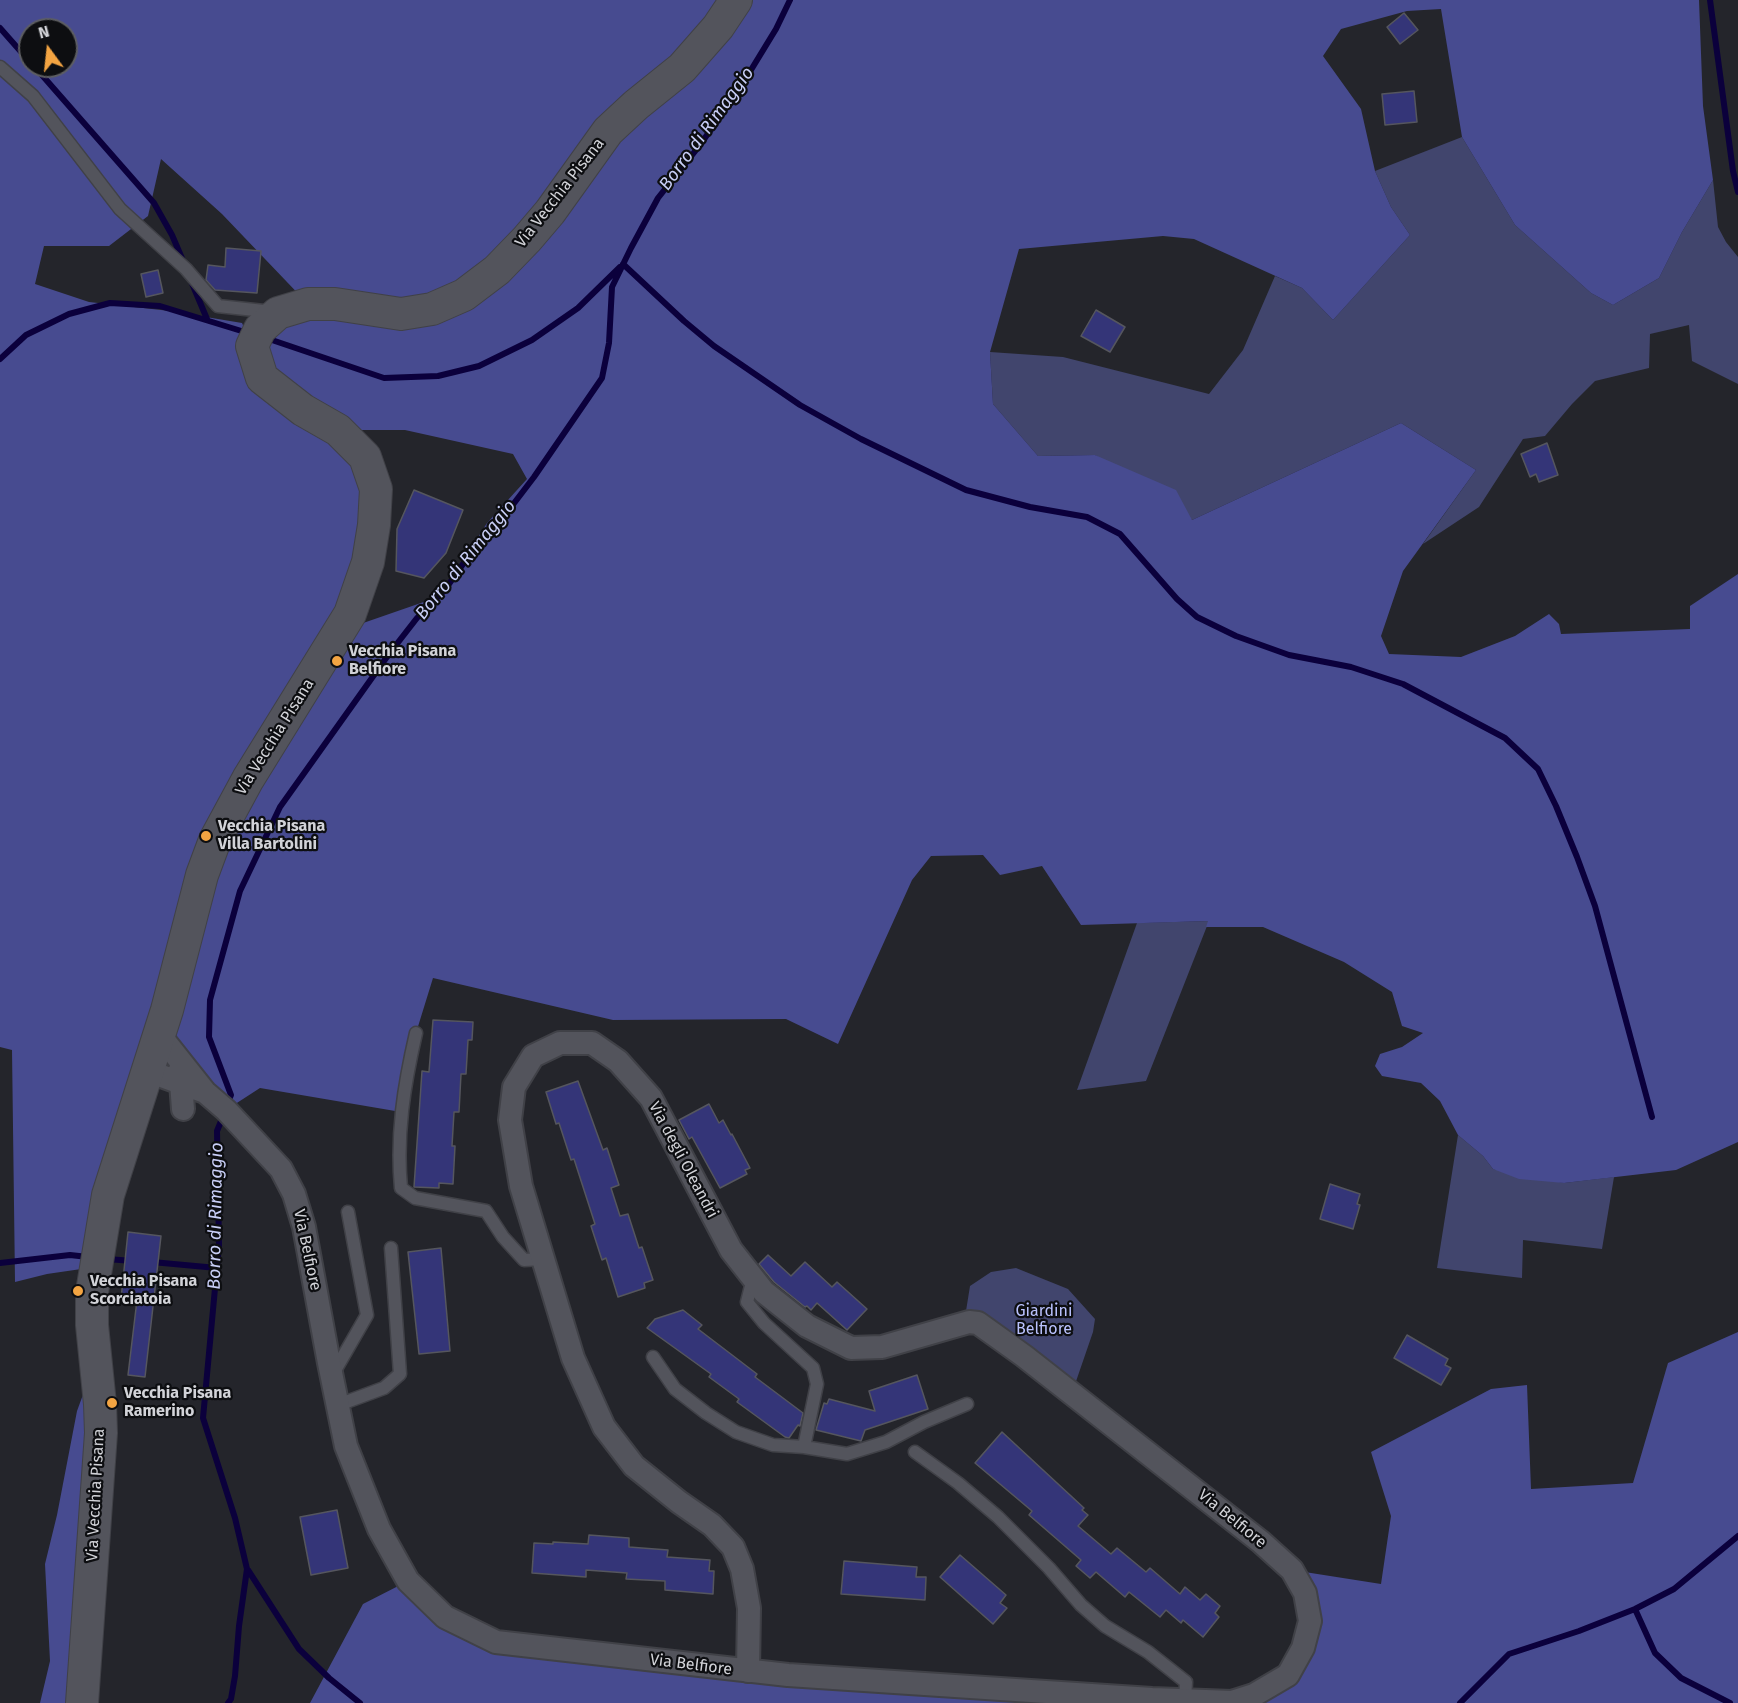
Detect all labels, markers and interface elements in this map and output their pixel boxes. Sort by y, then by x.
north arrow [18,18,78,78]
text: N [36,22,51,43]
water label: Borro di Rimaggio [655,63,759,195]
street label: Via Vecchia Pisana [511,135,609,251]
water label: Borro di Rimaggio [411,496,521,624]
place label: Vecchia Pisana Belfiore [349,642,456,680]
marker: Vecchia Pisana Belfiore [330,654,344,668]
street label: Via Vecchia Pisana [232,675,318,799]
place label: Vecchia Pisana Villa Bartolini [218,817,325,855]
marker: Vecchia Pisana Villa Bartolini [199,829,213,843]
street label: Via degli Oleandri [644,1099,722,1221]
water label: Borro di Rimaggio [204,1142,228,1290]
street label: Via Belfiore [289,1208,325,1292]
place label: Vecchia Pisana Scorciatoia [90,1272,197,1310]
marker: Vecchia Pisana Scorciatoia [71,1284,85,1298]
park label: Giardini Belfiore [1016,1302,1072,1340]
place label: Vecchia Pisana Ramerino [124,1384,231,1422]
marker: Vecchia Pisana Ramerino [105,1396,119,1410]
street label: Via Vecchia Pisana [83,1428,109,1562]
street label: Via Belfiore [1194,1486,1270,1552]
street label: Via Belfiore [649,1650,733,1680]

